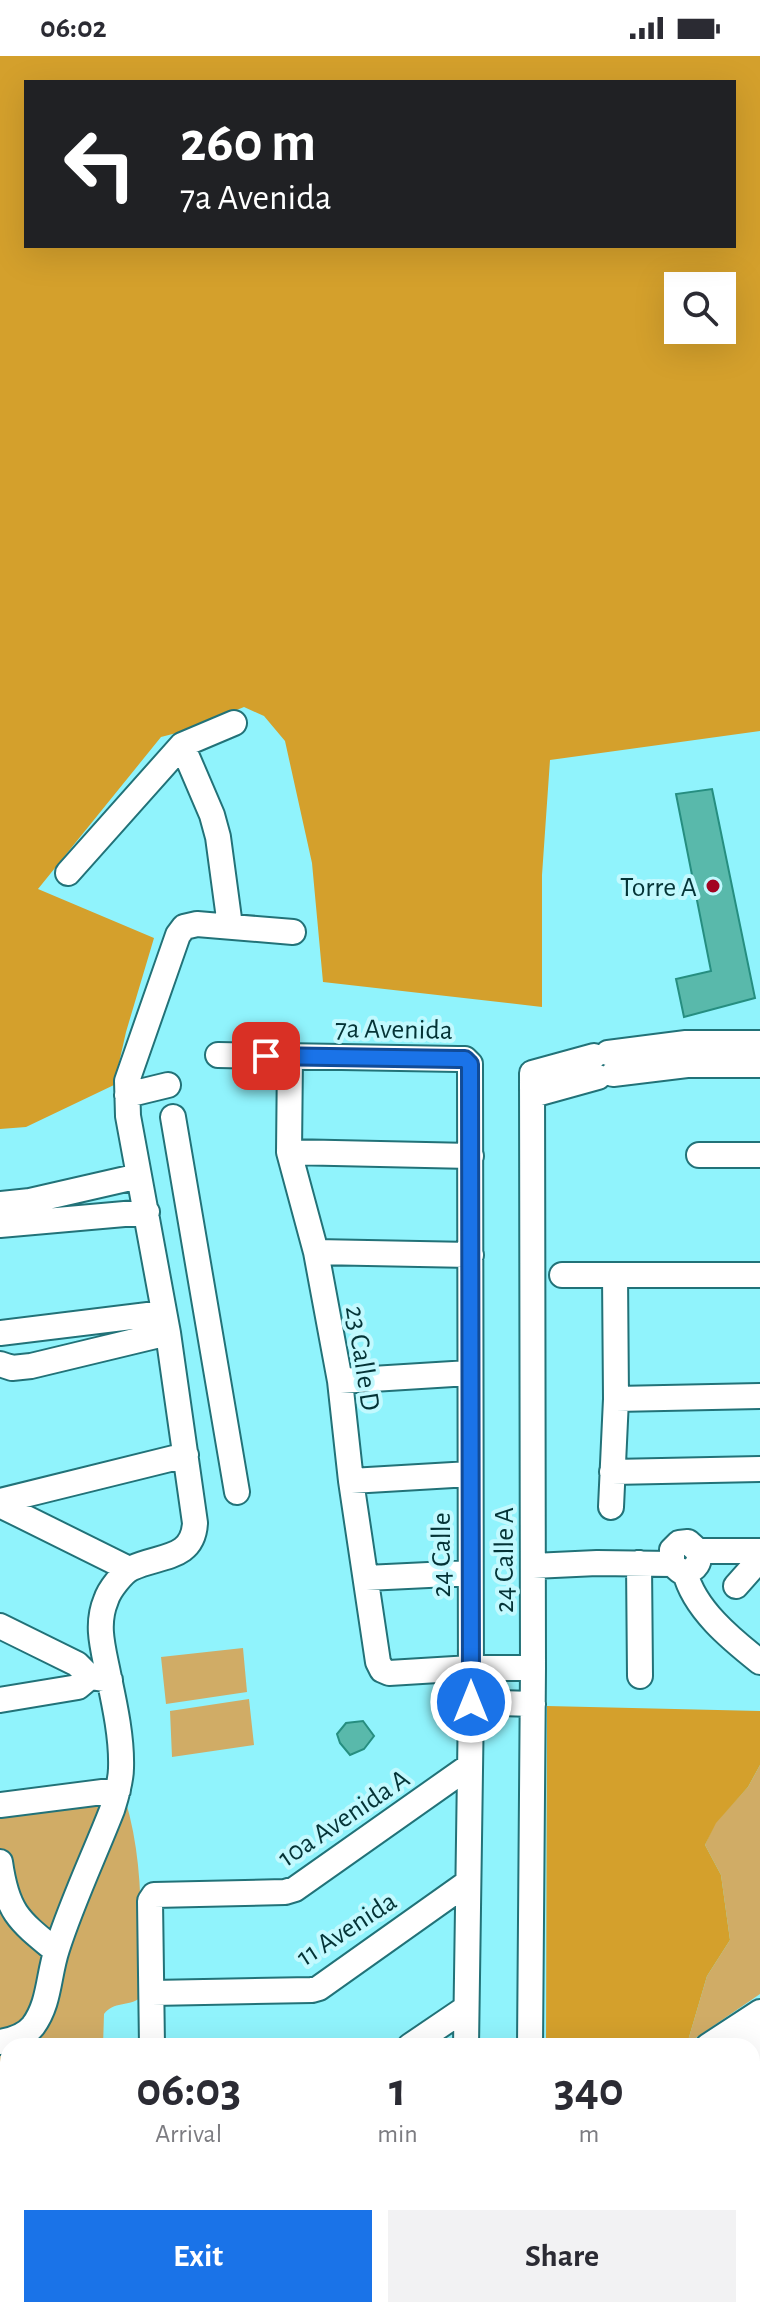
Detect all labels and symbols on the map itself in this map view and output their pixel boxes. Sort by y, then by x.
place label: Torre A [620,874,697,902]
marker: Torre A [704,877,722,895]
street label: 7a Avenida [335,1015,453,1045]
pin [232,1022,300,1090]
street label: 23 Calle D [340,1304,384,1413]
street label: 24 Calle A [491,1507,519,1613]
street label: 24 Calle [428,1512,456,1598]
position arrow [429,1660,513,1744]
street label: 10a Avenida A [274,1765,415,1873]
street label: 11 Avenida [292,1887,402,1972]

